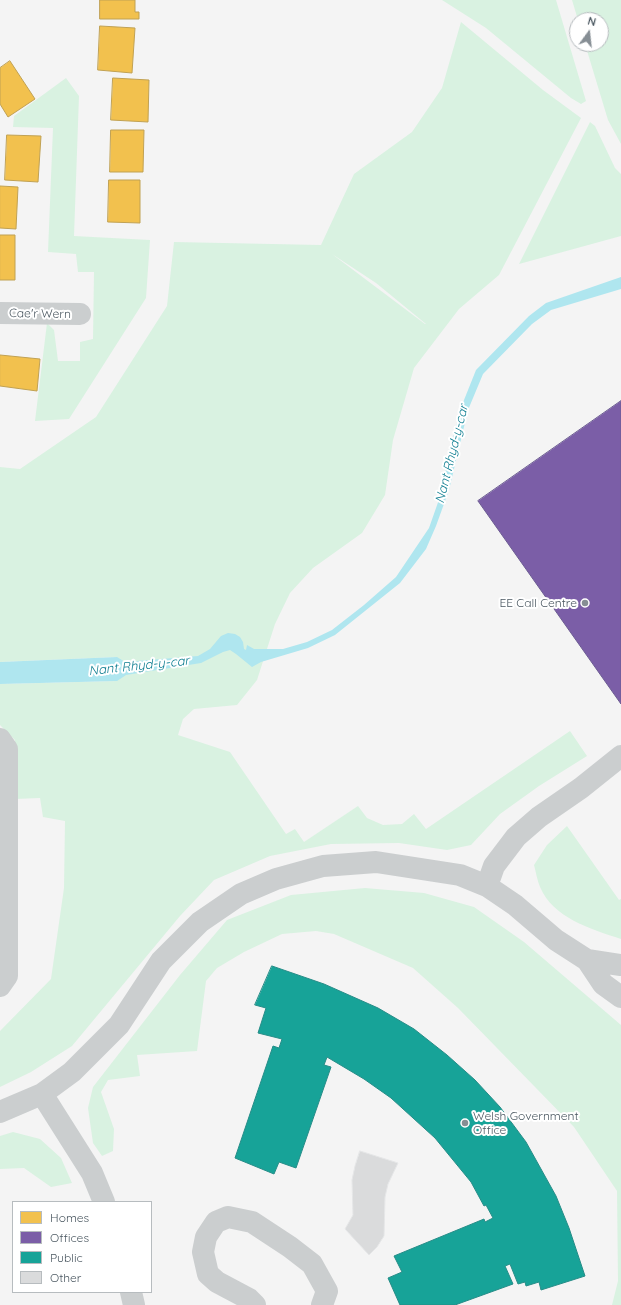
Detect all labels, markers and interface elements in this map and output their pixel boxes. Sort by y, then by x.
north arrow [569,12,609,52]
text: N [586,14,598,29]
street label: Cae'r Wern [9,306,71,322]
water label: Nant Rhyd-y-car [432,403,472,505]
place label: EE Call Centre [499,596,577,610]
marker: EE Call Centre [580,598,590,608]
water label: Nant Rhyd-y-car [88,653,190,679]
place label: Welsh Government Office [473,1109,579,1137]
marker: Welsh Government Office [460,1118,470,1128]
legend [12,1201,152,1293]
text: Homes [50,1210,89,1225]
text: Offices [50,1230,89,1245]
text: Public [50,1250,83,1265]
text: Other [50,1270,81,1285]

